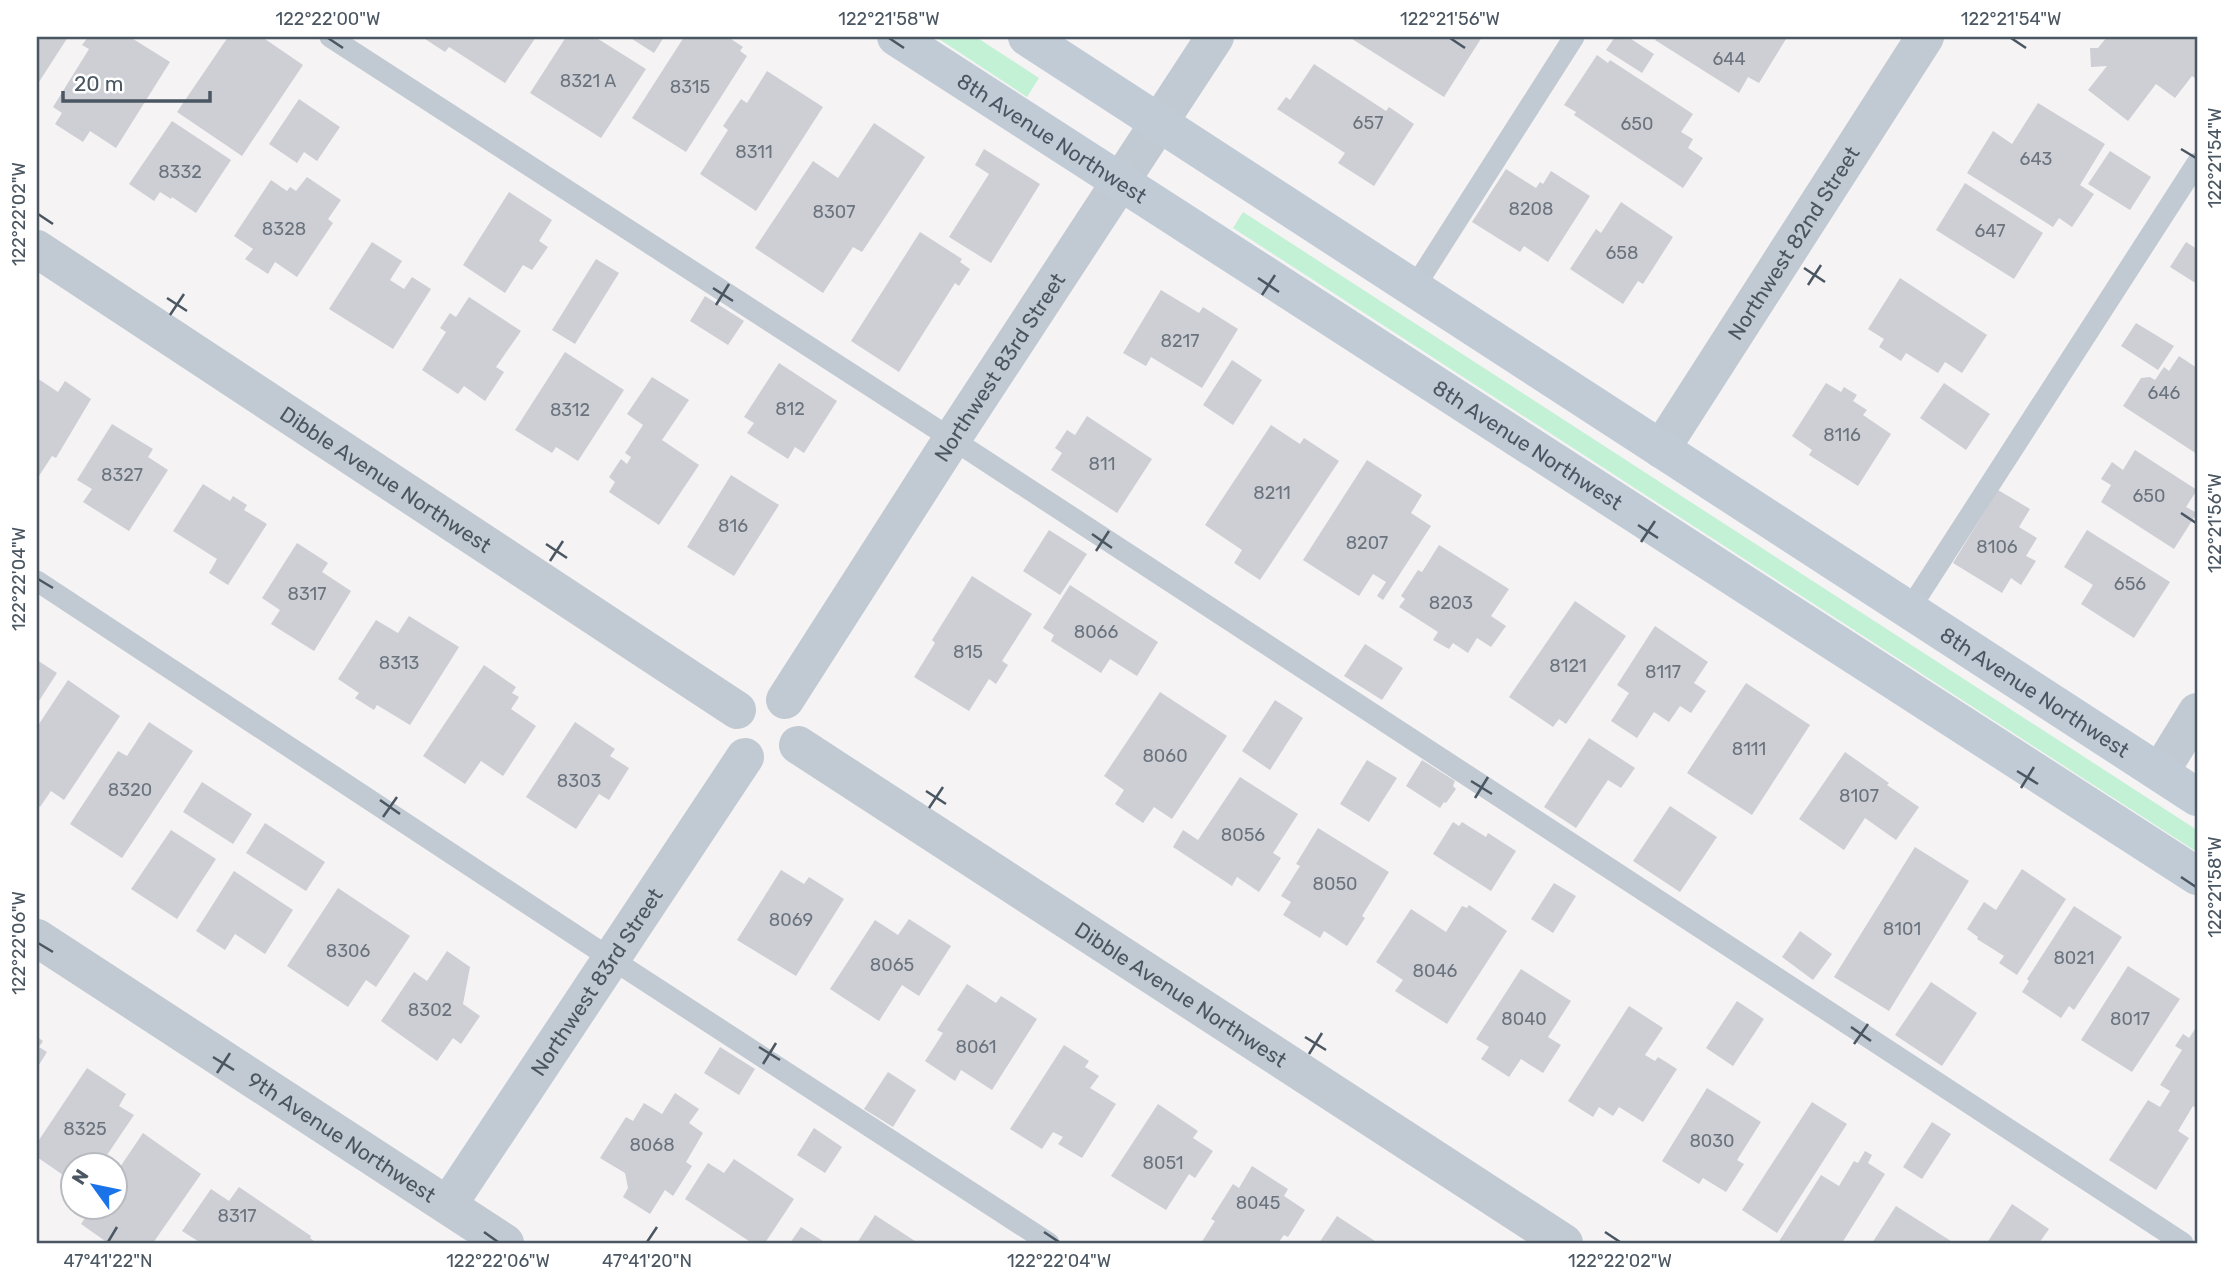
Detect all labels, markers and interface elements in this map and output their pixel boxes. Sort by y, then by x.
text: 122°22'00"W [276,8,380,30]
text: 122°21'58"W [838,8,940,30]
text: 122°21'56"W [1400,8,1500,30]
text: 122°21'54"W [1961,8,2061,30]
house number: 644 [1712,48,1746,70]
scale bar [63,60,210,104]
street label: 8th Avenue Northwest [953,68,1152,208]
house number: 8321 A [560,70,616,92]
text: 20 m [74,71,123,96]
house number: 8315 [670,76,710,98]
text: 122°21'54"W [2204,108,2226,208]
house number: 657 [1353,112,1383,134]
house number: 650 [1621,113,1653,135]
house number: 8311 [735,141,773,163]
street label: Northwest 82nd Street [1722,141,1864,344]
house number: 643 [2020,148,2052,170]
house number: 8332 [158,161,202,183]
text: 122°22'02"W [8,162,30,266]
house number: 8208 [1509,198,1553,220]
house number: 8307 [813,201,855,223]
house number: 8328 [262,218,306,240]
house number: 647 [1975,220,2005,242]
house number: 658 [1606,242,1639,264]
street label: Northwest 83rd Street [929,268,1070,466]
house number: 8217 [1161,330,1199,352]
street label: 8th Avenue Northwest [1429,374,1627,515]
house number: 646 [2148,382,2181,404]
house number: 812 [775,398,805,420]
house number: 8312 [550,399,590,421]
street label: Dibble Avenue Northwest [276,400,496,557]
house number: 8116 [1823,424,1861,446]
house number: 811 [1089,453,1115,475]
house number: 8327 [101,464,143,486]
text: 122°21'56"W [2204,473,2226,573]
house number: 8211 [1253,482,1291,504]
house number: 650 [2133,485,2165,507]
house number: 816 [718,515,748,537]
text: 122°22'04"W [8,527,30,631]
house number: 8207 [1346,532,1388,554]
house number: 8106 [1976,536,2018,558]
house number: 656 [2114,573,2146,595]
house number: 8317 [288,583,326,605]
house number: 8203 [1429,592,1473,614]
house number: 8066 [1074,621,1118,643]
street label: 8th Avenue Northwest [1936,621,2134,762]
house number: 815 [953,641,983,663]
house number: 8313 [379,652,419,674]
house number: 8121 [1549,655,1587,677]
house number: 8117 [1645,661,1681,683]
house number: 8111 [1732,738,1766,760]
house number: 8060 [1142,745,1188,767]
house number: 8303 [557,770,601,792]
house number: 8320 [108,779,152,801]
house number: 8107 [1839,785,1879,807]
house number: 8056 [1221,824,1265,846]
text: 122°21'58"W [2204,836,2226,938]
house number: 8050 [1313,873,1358,895]
street label: Northwest 83rd Street [525,883,667,1080]
text: 122°22'06"W [8,891,30,995]
house number: 8069 [769,909,813,931]
street label: Dibble Avenue Northwest [1071,916,1292,1072]
house number: 8101 [1883,918,1921,940]
house number: 8306 [326,940,370,962]
house number: 8021 [2053,947,2095,969]
house number: 8065 [870,954,914,976]
house number: 8046 [1413,960,1458,982]
house number: 8302 [408,999,452,1021]
house number: 8040 [1501,1008,1547,1030]
house number: 8017 [2110,1008,2150,1030]
house number: 8061 [955,1036,997,1058]
street label: 9th Avenue Northwest [243,1066,441,1207]
house number: 8325 [63,1118,107,1140]
house number: 8030 [1689,1130,1735,1152]
house number: 8068 [629,1134,675,1156]
north arrow [60,1150,130,1220]
house number: 8051 [1143,1152,1184,1174]
text: N [67,1165,94,1189]
house number: 8045 [1236,1192,1280,1214]
house number: 8317 [218,1205,256,1227]
text: 47°41'22"N [63,1250,153,1272]
text: 122°22'06"W [446,1250,550,1272]
text: 47°41'20"N [602,1250,692,1272]
text: 122°22'04"W [1007,1250,1111,1272]
text: 122°22'02"W [1568,1250,1672,1272]

